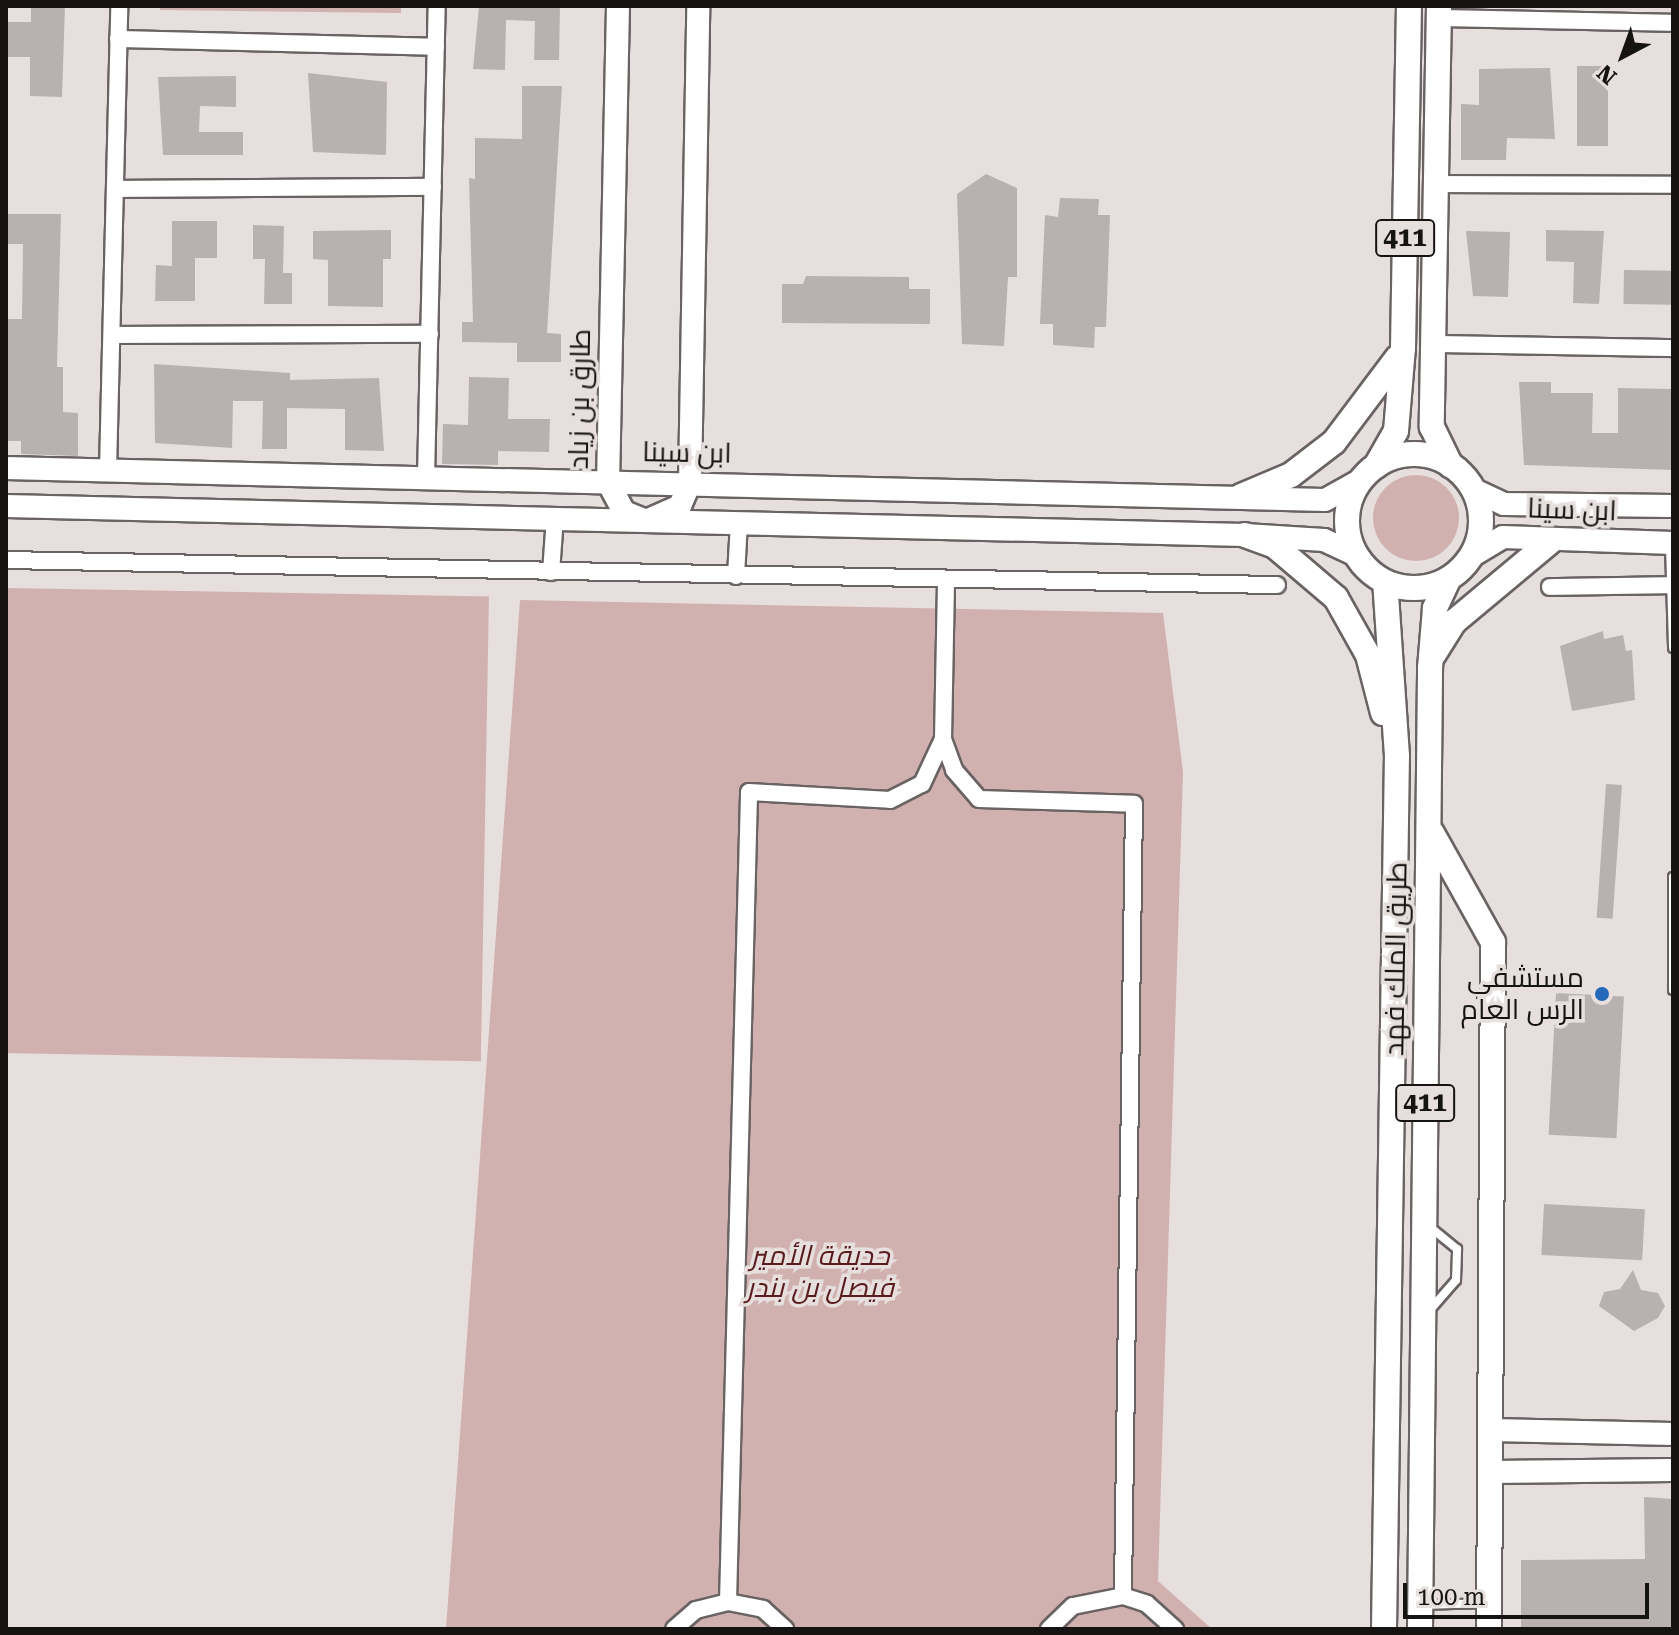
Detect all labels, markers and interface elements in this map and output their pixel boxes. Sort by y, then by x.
north arrow [1583,16,1663,96]
text: N [1592,60,1622,89]
road number: 411 [1375,216,1435,260]
street label: طارق بن زياد [562,328,598,470]
street label: ابن سينا [642,435,732,471]
street label: ابن سينا [1527,492,1617,528]
street label: طريق الملك فهد [1378,862,1414,1056]
place label: مستشفي الرس العام [1461,961,1584,1027]
marker: مستشفي الرس العام [1591,983,1613,1005]
road number: 411 [1395,1081,1455,1125]
park label: حديقة الأمير فيصل بن بندر [746,1239,894,1305]
scale bar [1407,1567,1653,1617]
text: 100 m [1417,1583,1485,1611]

